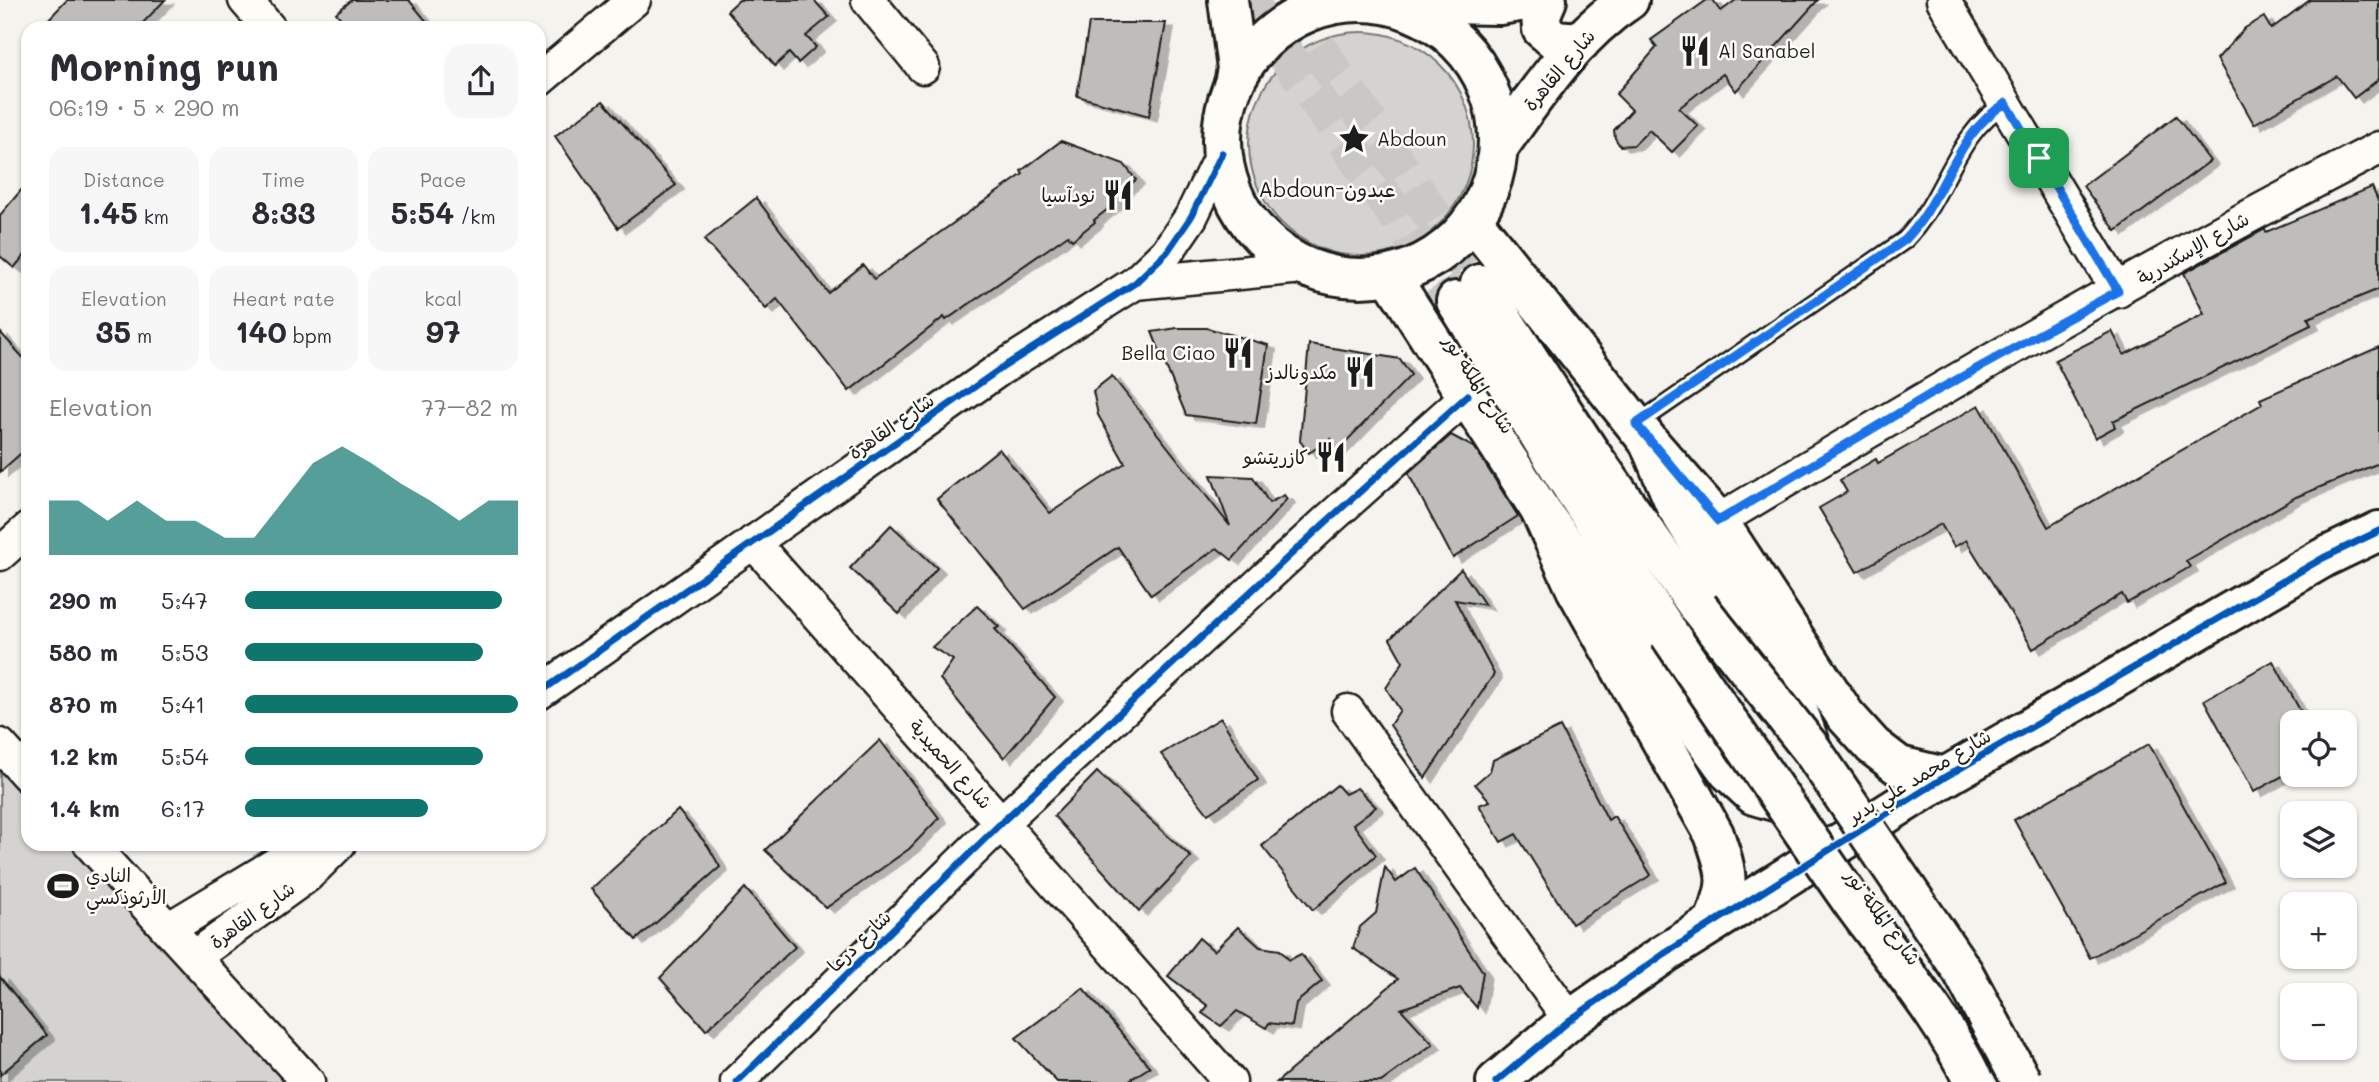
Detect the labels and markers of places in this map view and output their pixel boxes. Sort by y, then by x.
restaurant icon: Al Sanabel [1678,34,1712,68]
place label: Al Sanabel [1718,38,1816,63]
place icon: Abdoun [1337,122,1371,156]
place label: Abdoun [1377,126,1446,151]
pin [2009,128,2069,188]
restaurant icon: نودآسيا [1101,178,1135,212]
place label: نودآسيا [1041,182,1095,207]
restaurant icon: Bella Ciao [1221,336,1255,370]
place label: Bella Ciao [1122,340,1215,365]
restaurant icon: مكدونالدز [1343,355,1377,389]
place label: مكدونالدز [1264,359,1337,385]
restaurant icon: كازريتشو [1314,440,1348,474]
place label: كازريتشو [1241,444,1308,469]
place label: النادي الأرثوذكسي [86,862,167,914]
sports icon: النادي الأرثوذكسي [46,869,80,903]

